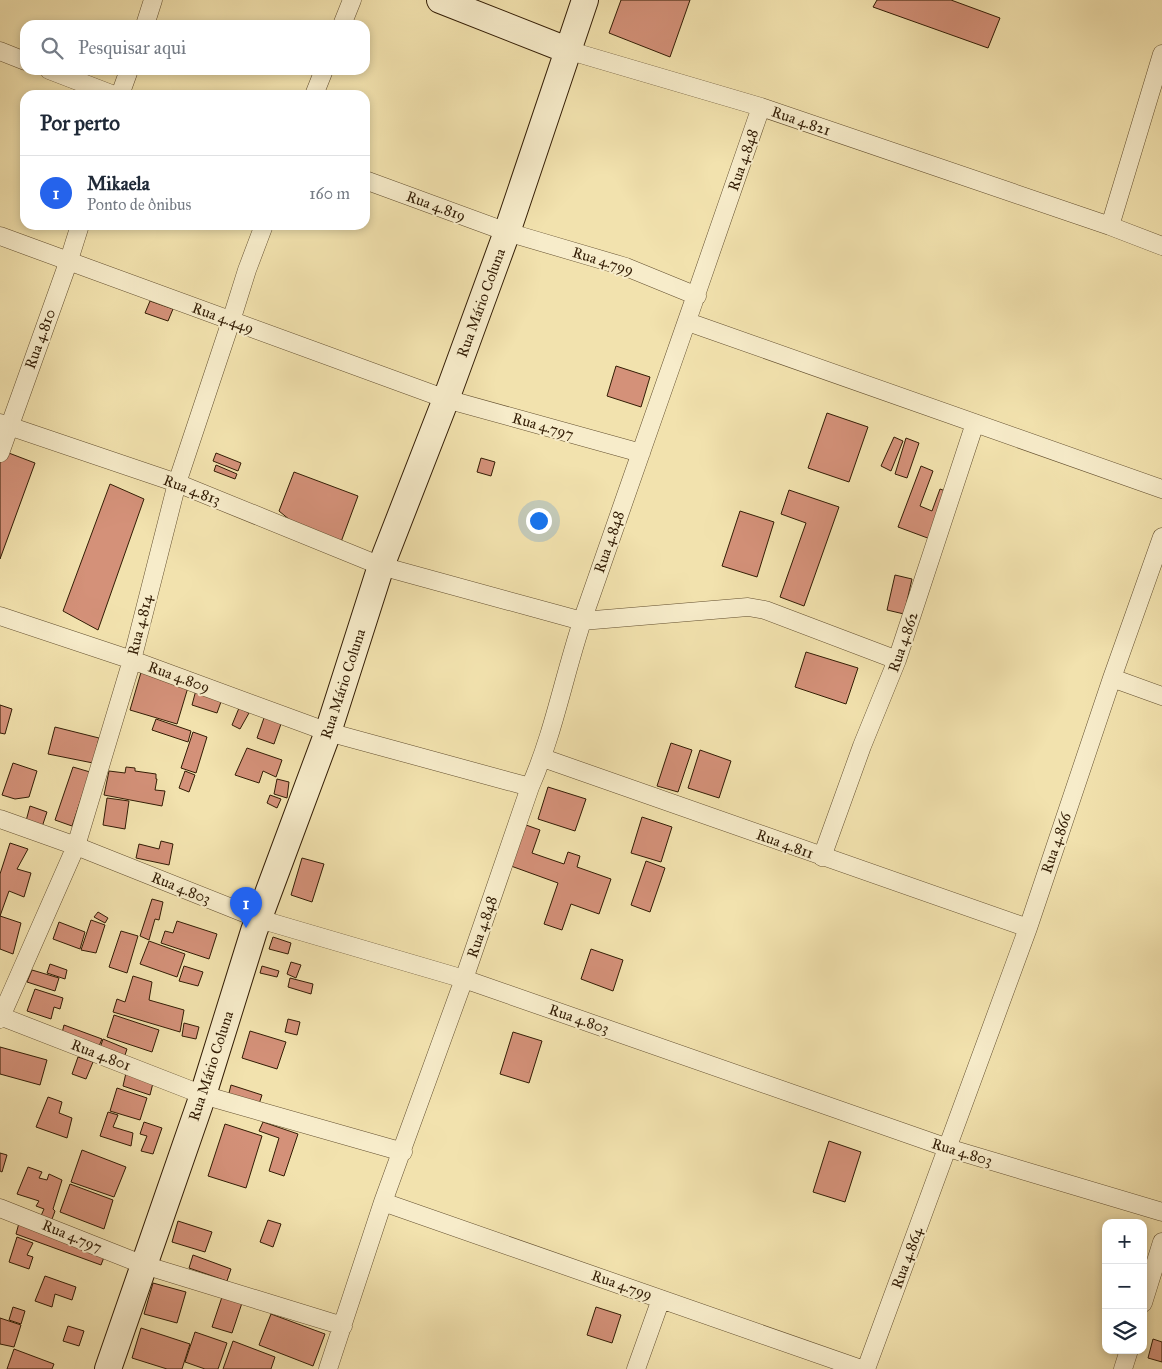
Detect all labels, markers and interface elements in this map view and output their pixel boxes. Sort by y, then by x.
search box [20,20,370,75]
icon: search [38,34,66,62]
text: Pesquisar aqui [78,36,186,59]
street label: Rua 4.821 [769,103,833,139]
text: Por perto [40,110,120,136]
street label: Rua 4.848 [724,127,762,193]
text: Mikaela [87,172,150,195]
text: 1 [53,184,59,203]
text: 160 m [309,184,350,203]
street label: Rua 4.819 [404,187,468,225]
text: Ponto de ônibus [87,195,191,214]
street label: Rua 4.799 [570,243,636,279]
street label: Rua Mário Coluna [453,245,509,360]
street label: Rua 4.449 [190,298,256,338]
street label: Rua 4.810 [21,307,59,371]
street label: Rua 4.797 [510,409,576,443]
street label: Rua 4.813 [161,471,223,509]
your location [526,508,552,534]
street label: Rua 4.848 [590,509,628,575]
street label: Rua 4.814 [124,592,156,657]
street label: Rua 4.862 [884,609,922,675]
street label: Rua Mário Coluna [317,626,369,741]
street label: Rua 4.809 [146,657,212,697]
street label: Rua 4.866 [1037,809,1075,876]
street label: Rua 4.811 [754,825,816,863]
street label: Rua 4.803 [149,868,213,908]
pin: 1 [230,887,262,928]
street label: Rua 4.848 [463,894,501,960]
street label: Rua 4.803 [547,1000,611,1038]
street label: Rua Mário Coluna [185,1008,237,1123]
street label: Rua 4.801 [69,1035,133,1075]
street label: Rua 4.803 [929,1134,995,1170]
street label: Rua 4.797 [39,1216,105,1256]
map controls [1102,1219,1147,1354]
button: + [1102,1219,1147,1264]
street label: Rua 4.864 [888,1224,927,1291]
button: − [1102,1264,1147,1309]
street label: Rua 4.799 [589,1266,655,1304]
button: layers [1102,1309,1147,1354]

